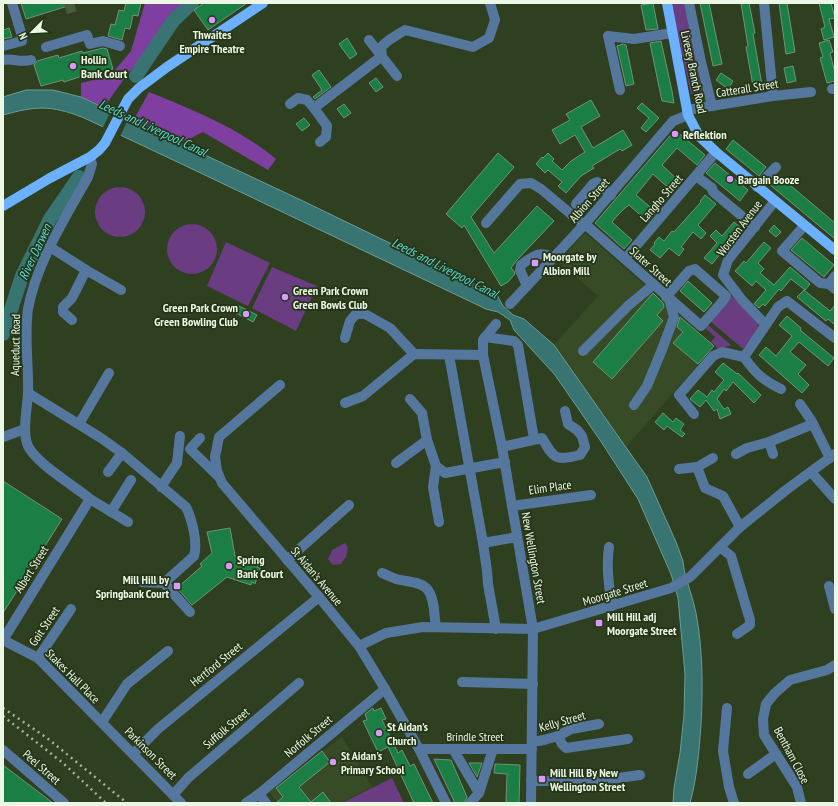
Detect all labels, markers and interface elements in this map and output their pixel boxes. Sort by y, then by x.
north arrow [12,12,52,52]
marker: Thwaites Empire Theatre [207,15,217,25]
place label: Thwaites Empire Theatre [179,27,245,56]
street label: Livesey Branch Road [678,29,710,115]
text: N [15,30,30,42]
place label: Hollin Bank Court [81,52,128,81]
marker: Hollin Bank Court [68,61,78,71]
street label: Catterall Street [715,76,780,100]
water label: Leeds and Liverpool Canal [96,96,212,161]
place label: Reflektion [683,127,727,142]
marker: Reflektion [670,129,680,139]
street label: Langho Street [636,171,686,225]
place label: Bargain Booze [738,172,799,187]
street label: Albion Street [566,174,613,225]
marker: Bargain Booze [725,174,735,184]
street label: Worsten Avenue [713,197,765,259]
water label: River Darwen [15,220,56,283]
water label: Leeds and Liverpool Canal [389,234,503,303]
street label: Slater Street [627,243,676,289]
place label: Moorgate by Albion Mill [542,249,597,278]
marker: Moorgate by Albion Mill [530,258,540,268]
place label: Green Park Crown Green Bowls Club [293,283,368,312]
marker: Green Park Crown Green Bowls Club [280,292,290,302]
place label: Green Park Crown Green Bowling Club [154,300,239,329]
marker: Green Park Crown Green Bowling Club [241,309,251,319]
street label: Aqueduct Road [7,314,23,376]
street label: Elim Place [528,477,572,497]
street label: New Wellington Street [519,511,550,606]
street label: Albert Street [11,542,52,595]
street label: St Aidan's Avenue [288,543,346,609]
place label: Spring Bank Court [237,552,284,581]
marker: Spring Bank Court [224,561,234,571]
place label: Mill Hill by Springbank Court [96,572,170,601]
street label: Moorgate Street [581,575,650,609]
marker: Mill Hill by Springbank Court [172,581,182,591]
street label: Goit Street [25,603,63,649]
place label: Mill Hill adj Moorgate Street [607,609,677,638]
marker: Mill Hill adj Moorgate Street [594,618,604,628]
street label: Hertford Street [187,638,245,689]
street label: Stakes Hall Place [43,646,103,706]
street label: Suffolk Street [200,704,253,752]
street label: Kelly Street [537,707,588,735]
street label: Norfolk Street [281,711,335,760]
place label: St Aidan’s Church [387,719,428,748]
street label: Parkinson Street [122,724,181,783]
street label: Bentham Close [771,724,813,786]
marker: St Aidan’s Church [374,728,384,738]
street label: Brindle Street [446,729,504,744]
street label: Peel Street [20,747,64,788]
place label: St Aidan's Primary School [341,748,405,777]
marker: St Aidan's Primary School [328,757,338,767]
place label: Mill Hill By New Wellington Street [549,765,626,794]
marker: Mill Hill By New Wellington Street [537,774,547,784]

